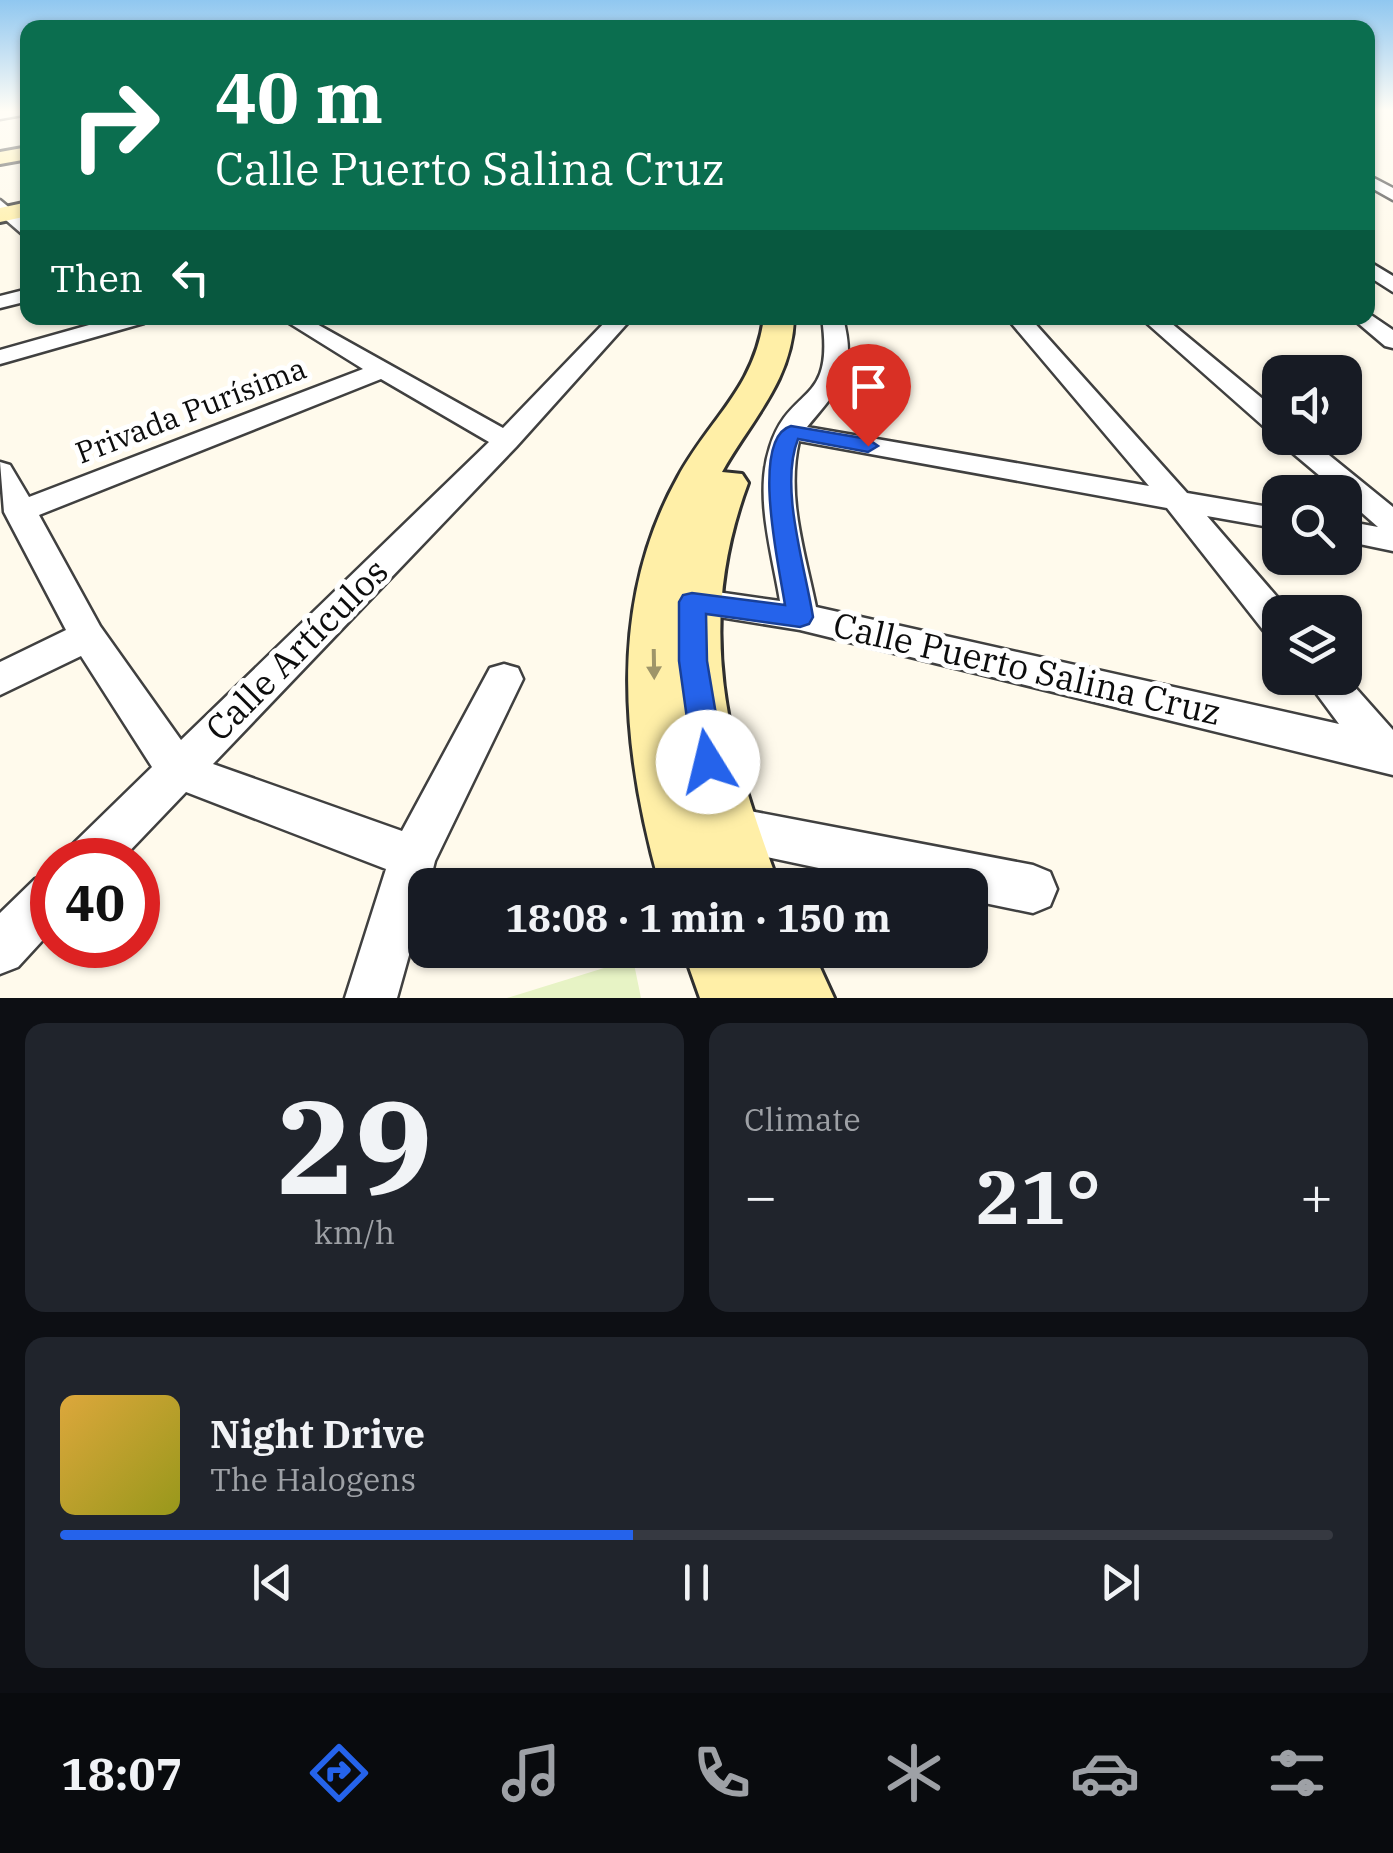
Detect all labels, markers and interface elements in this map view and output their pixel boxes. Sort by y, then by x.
text: 40 m [215,51,383,142]
icon: right [50,60,180,190]
text: Calle Puerto Salina Cruz [215,139,725,197]
icon: left [163,250,218,305]
text: Then [50,253,143,302]
pin [826,344,911,447]
street label: Privada Purísima [70,348,311,472]
map controls [1262,355,1362,695]
button: sound [1262,355,1362,455]
icon: arrive [841,359,896,414]
button: search [1262,475,1362,575]
street label: Calle Artículos [195,548,397,750]
button: layers [1262,595,1362,695]
street label: Calle Puerto Salina Cruz [829,601,1226,735]
one-way arrow [646,649,662,681]
position arrow [656,710,760,814]
speed limit sign: 40 [30,838,160,968]
text: 18:08 · 1 min · 150 m [505,893,891,942]
text: 29 [276,1061,433,1230]
text: Climate [744,1098,861,1140]
text: 21° [976,1147,1101,1245]
text: − [744,1160,777,1231]
text: + [1300,1160,1333,1231]
text: km/h [314,1211,395,1253]
text: Night Drive [210,1409,425,1458]
text: The Halogens [210,1458,416,1500]
icon: previous [245,1555,300,1610]
icon: pause [669,1555,724,1610]
icon: next [1093,1555,1148,1610]
icon: directions [304,1738,374,1808]
icon: music [496,1738,566,1808]
icon: phone [687,1738,757,1808]
icon: climate [879,1738,949,1808]
icon: car [1070,1738,1140,1808]
icon: filters [1262,1738,1332,1808]
text: 18:07 [61,1744,182,1802]

